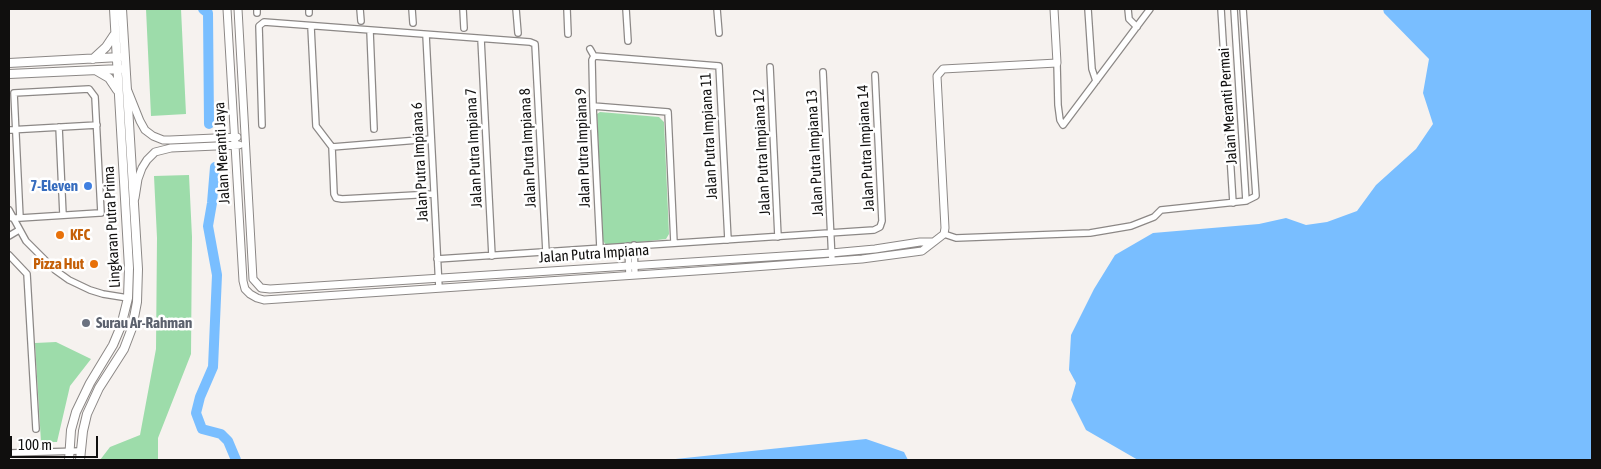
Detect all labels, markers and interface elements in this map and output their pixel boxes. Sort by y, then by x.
street label: Jalan Meranti Permai [1215,47,1241,165]
street label: Jalan Putra Impiana 11 [697,72,721,200]
street label: Jalan Putra Impiana 14 [854,84,878,212]
street label: Jalan Putra Impiana 7 [462,88,486,208]
street label: Jalan Putra Impiana 8 [516,88,540,208]
street label: Jalan Putra Impiana 9 [572,88,594,208]
street label: Jalan Putra Impiana 12 [750,88,774,216]
street label: Jalan Putra Impiana 13 [803,89,827,217]
street label: Jalan Meranti Jaya [210,102,234,204]
street label: Jalan Putra Impiana 6 [408,102,432,222]
street label: Lingkaran Putra Prima [100,166,124,288]
place label: 7-Eleven [30,177,78,195]
marker: 7-Eleven [82,180,94,192]
place label: KFC [70,226,90,244]
marker: KFC [54,229,66,241]
street label: Jalan Putra Impiana [538,241,650,267]
place label: Pizza Hut [33,255,84,273]
marker: Pizza Hut [88,258,100,270]
place label: Surau Ar-Rahman [96,314,192,332]
marker: Surau Ar-Rahman [80,317,92,329]
scale bar [12,426,100,458]
text: 100 m [18,436,52,453]

